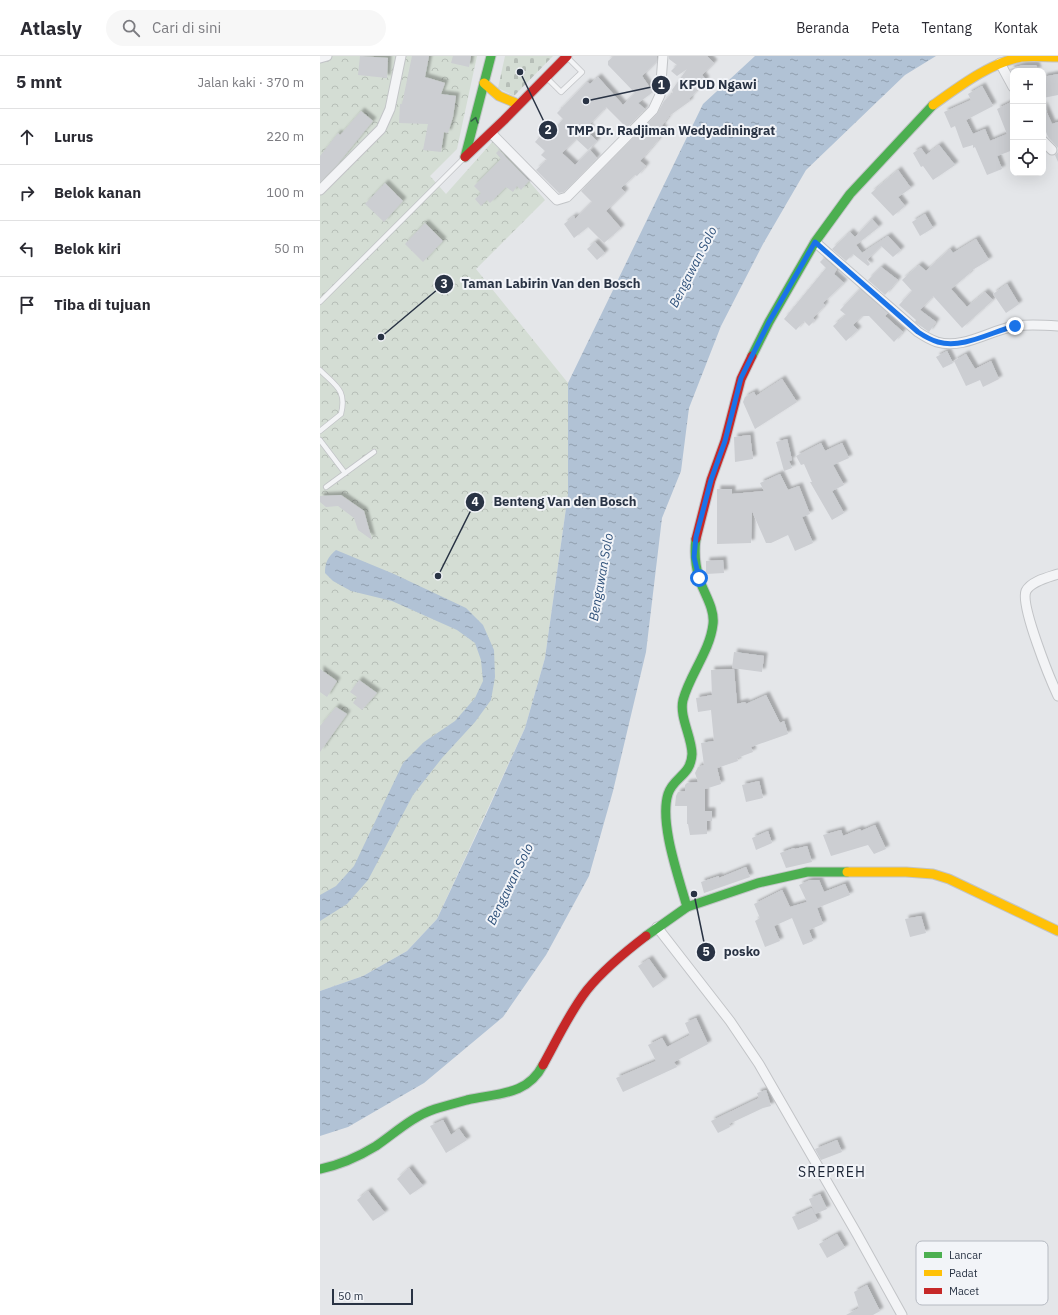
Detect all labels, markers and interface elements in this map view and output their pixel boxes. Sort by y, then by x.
search box [106,10,386,46]
text: Atlasly [20,16,82,40]
icon: search [120,17,142,39]
text: Cari di sini [152,18,221,37]
text: Beranda [796,19,849,37]
text: Peta [871,19,899,37]
text: Tentang [921,19,972,37]
text: Kontak [994,19,1038,37]
map controls [1010,68,1046,176]
button: + [1010,68,1046,104]
text: 5 mnt [16,71,62,93]
callout: KPUD Ngawi [651,72,765,97]
text: Jalan kaki · 370 m [197,74,304,91]
text: KPUD Ngawi [679,76,757,93]
text: 1 [657,77,665,92]
button: − [1010,104,1046,140]
one-way arrow [470,117,478,123]
callout: TMP Dr. Radjiman Wedyadiningrat [538,118,783,143]
text: 2 [544,122,552,137]
text: TMP Dr. Radjiman Wedyadiningrat [567,122,775,139]
icon: ahead [16,126,38,148]
text: Lurus [54,127,93,146]
text: 220 m [266,128,304,145]
button: locate [1010,140,1046,176]
icon: right [16,182,38,204]
text: Belok kanan [54,183,141,202]
text: 100 m [266,184,304,201]
water label: Bengawan Solo [665,224,721,310]
icon: left [16,238,38,260]
text: Belok kiri [54,239,121,258]
text: 50 m [274,240,304,257]
callout: Taman Labirin Van den Bosch [434,271,648,296]
text: Taman Labirin Van den Bosch [462,275,640,292]
text: 3 [440,276,448,291]
icon: arrive [16,294,38,316]
text: Tiba di tujuan [54,295,151,314]
route end [1006,317,1024,335]
callout: Benteng Van den Bosch [465,489,644,514]
text: Benteng Van den Bosch [493,493,637,510]
text: 4 [471,494,479,509]
water label: Bengawan Solo [585,532,617,622]
route start [690,569,708,587]
water label: Bengawan Solo [483,840,537,928]
callout: posko [696,939,768,964]
text: posko [724,943,760,960]
text: 5 [702,944,710,959]
district label: SREPREH [798,1163,866,1181]
legend [916,1241,1048,1305]
text: Lancar [949,1248,982,1262]
text: Padat [949,1266,978,1280]
text: Macet [949,1284,979,1298]
scale bar [332,1287,413,1306]
text: 50 m [338,1289,363,1303]

